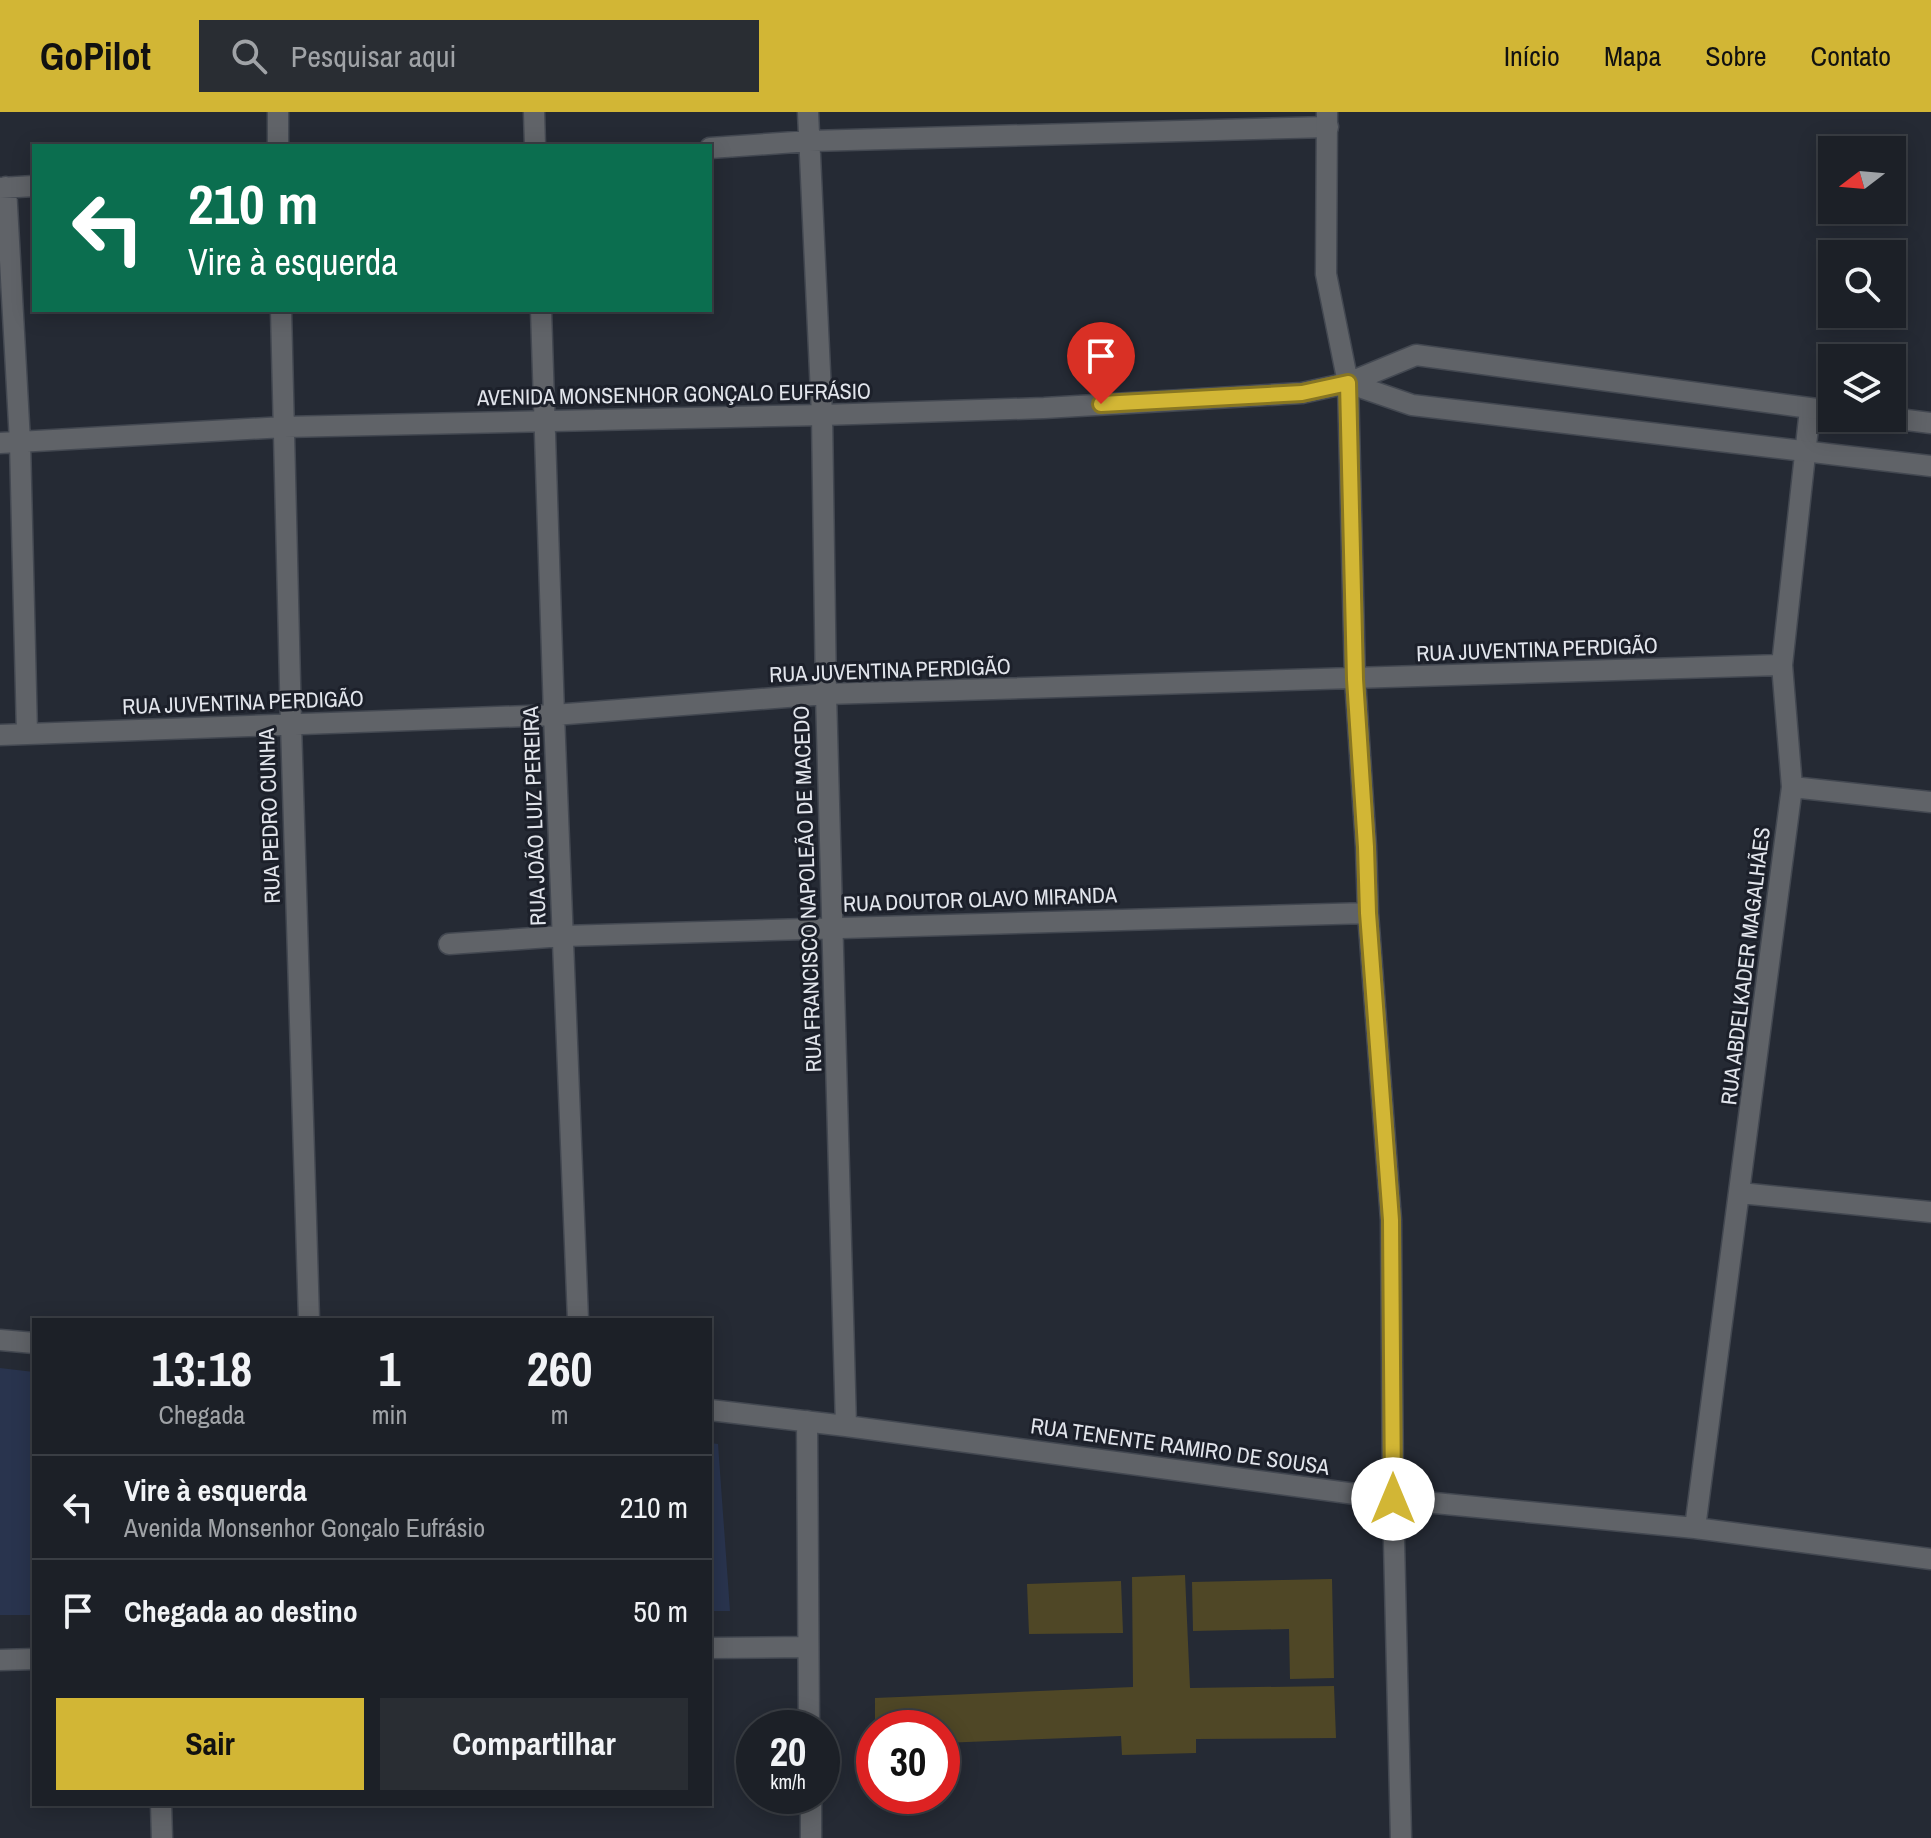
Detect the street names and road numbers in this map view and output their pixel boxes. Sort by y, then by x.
street label: AVENIDA MONSENHOR GONÇALO EUFRÁSIO [476,376,871,412]
street label: RUA JUVENTINA PERDIGÃO [1416,630,1658,668]
street label: RUA JUVENTINA PERDIGÃO [769,651,1011,689]
street label: RUA JUVENTINA PERDIGÃO [122,683,364,721]
street label: RUA JOÃO LUIZ PEREIRA [515,705,553,926]
street label: RUA FRANCISCO NAPOLEÃO DE MACEDO [786,705,828,1073]
street label: RUA PEDRO CUNHA [251,727,287,904]
street label: RUA ABDELKADER MAGALHÃES [1713,825,1777,1107]
street label: RUA DOUTOR OLAVO MIRANDA [843,879,1118,919]
street label: RUA TENENTE RAMIRO DE SOUSA [1029,1410,1332,1482]

